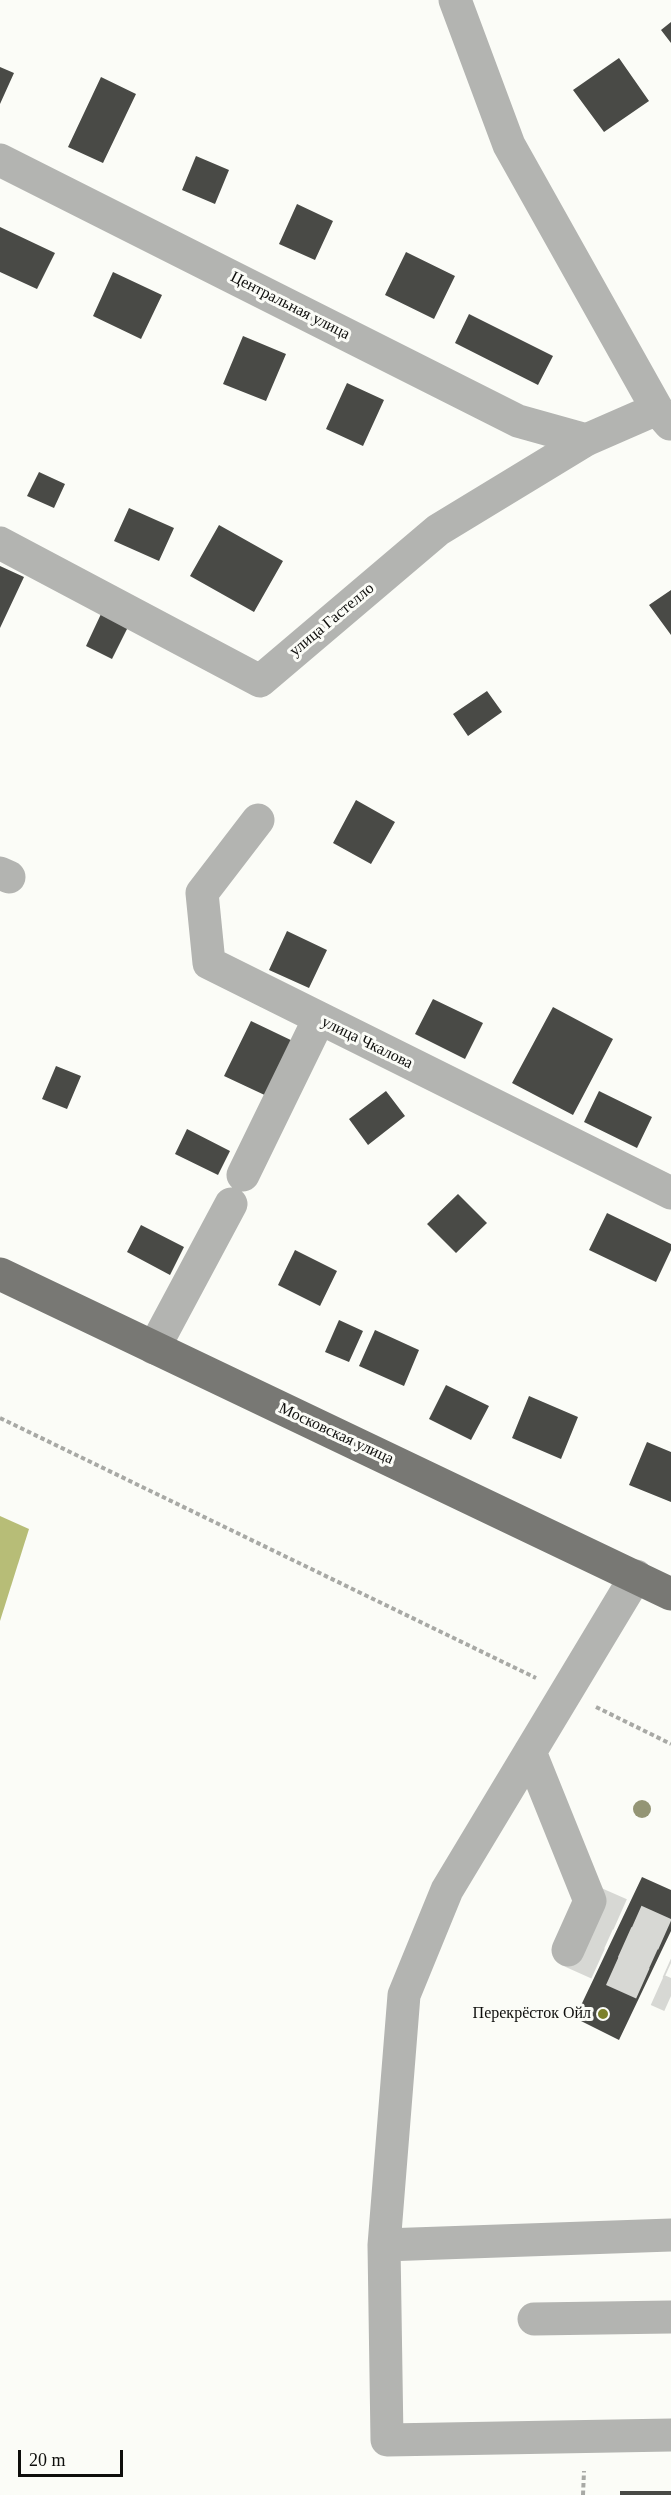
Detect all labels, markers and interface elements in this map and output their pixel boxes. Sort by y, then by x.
street label: Центральная улица [227,268,353,344]
street label: улица Гастелло [286,579,378,661]
street label: улица Чкалова [318,1013,416,1073]
street label: Московская улица [276,1399,396,1469]
place label: Перекрёсток Ойл [473,2004,591,2024]
marker: Перекрёсток Ойл [596,2007,610,2021]
scale bar [21,2438,126,2476]
text: 20 m [29,2450,66,2470]

